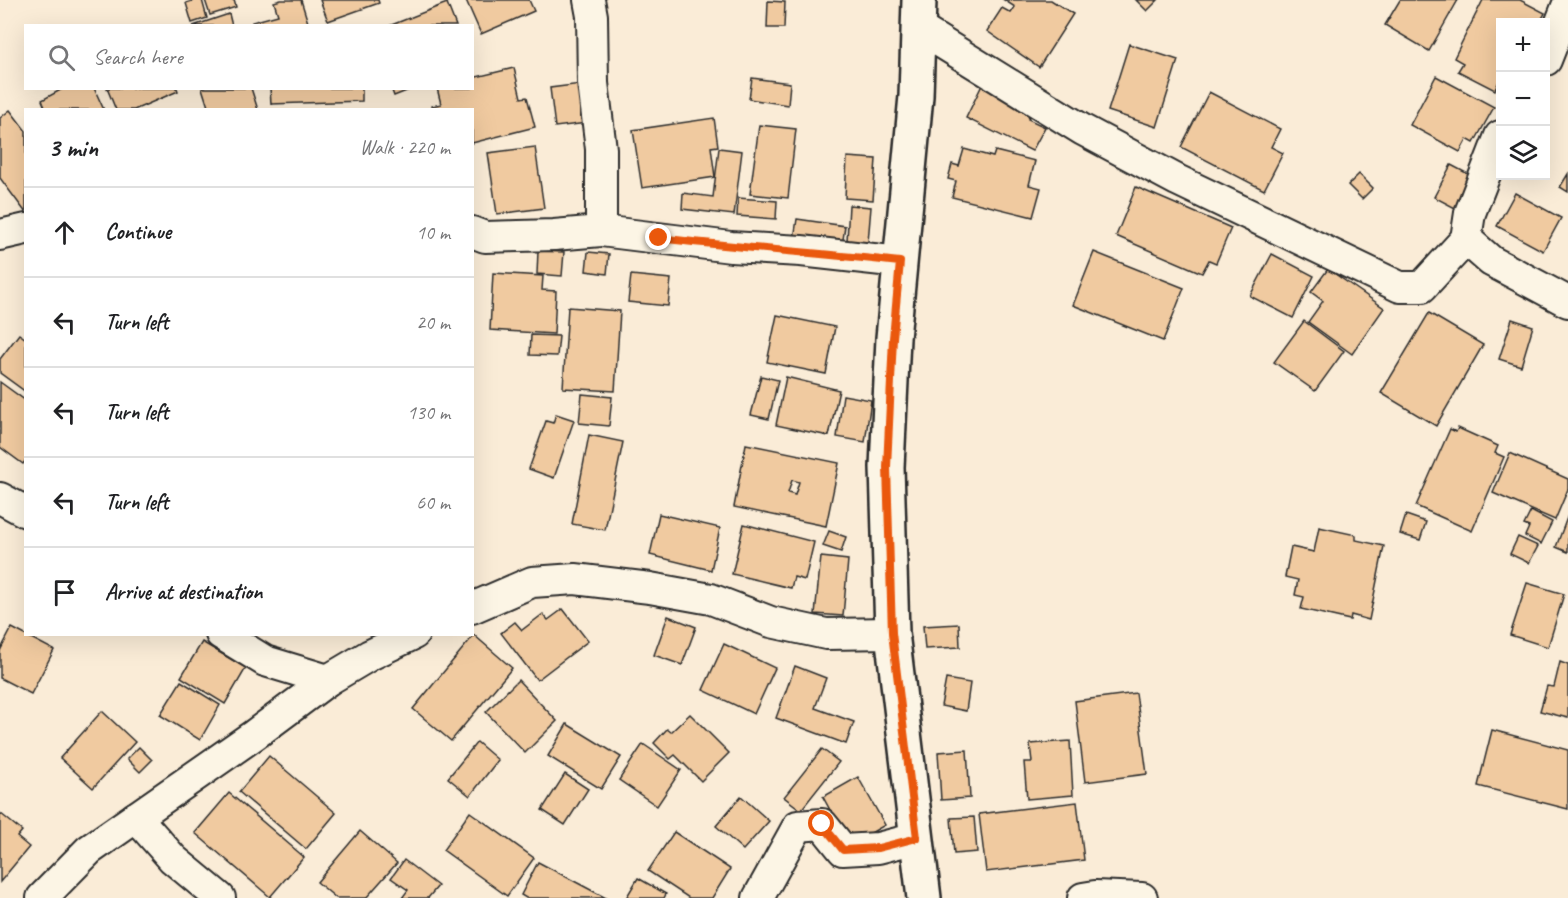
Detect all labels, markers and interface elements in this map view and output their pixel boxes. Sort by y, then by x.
map controls [1496,18,1550,180]
button: + [1496,18,1550,72]
search box [24,24,474,90]
icon: search [45,41,78,74]
text: Search here [93,43,183,71]
button: − [1496,72,1550,126]
button: layers [1496,126,1550,180]
text: 3 min [48,131,98,164]
text: Walk · 220 m [360,135,450,160]
icon: ahead [48,216,81,249]
text: Continue [105,218,171,246]
text: 10 m [416,220,450,245]
route end [645,224,671,250]
icon: left [48,306,81,339]
text: Turn left [105,308,169,336]
text: 20 m [416,310,450,335]
icon: left [48,396,81,429]
text: Turn left [105,398,169,426]
text: 130 m [407,400,450,425]
icon: left [48,486,81,519]
text: Turn left [105,488,169,516]
text: 60 m [416,490,450,515]
icon: arrive [48,576,81,609]
text: Arrive at destination [105,578,262,606]
route start [808,810,834,836]

